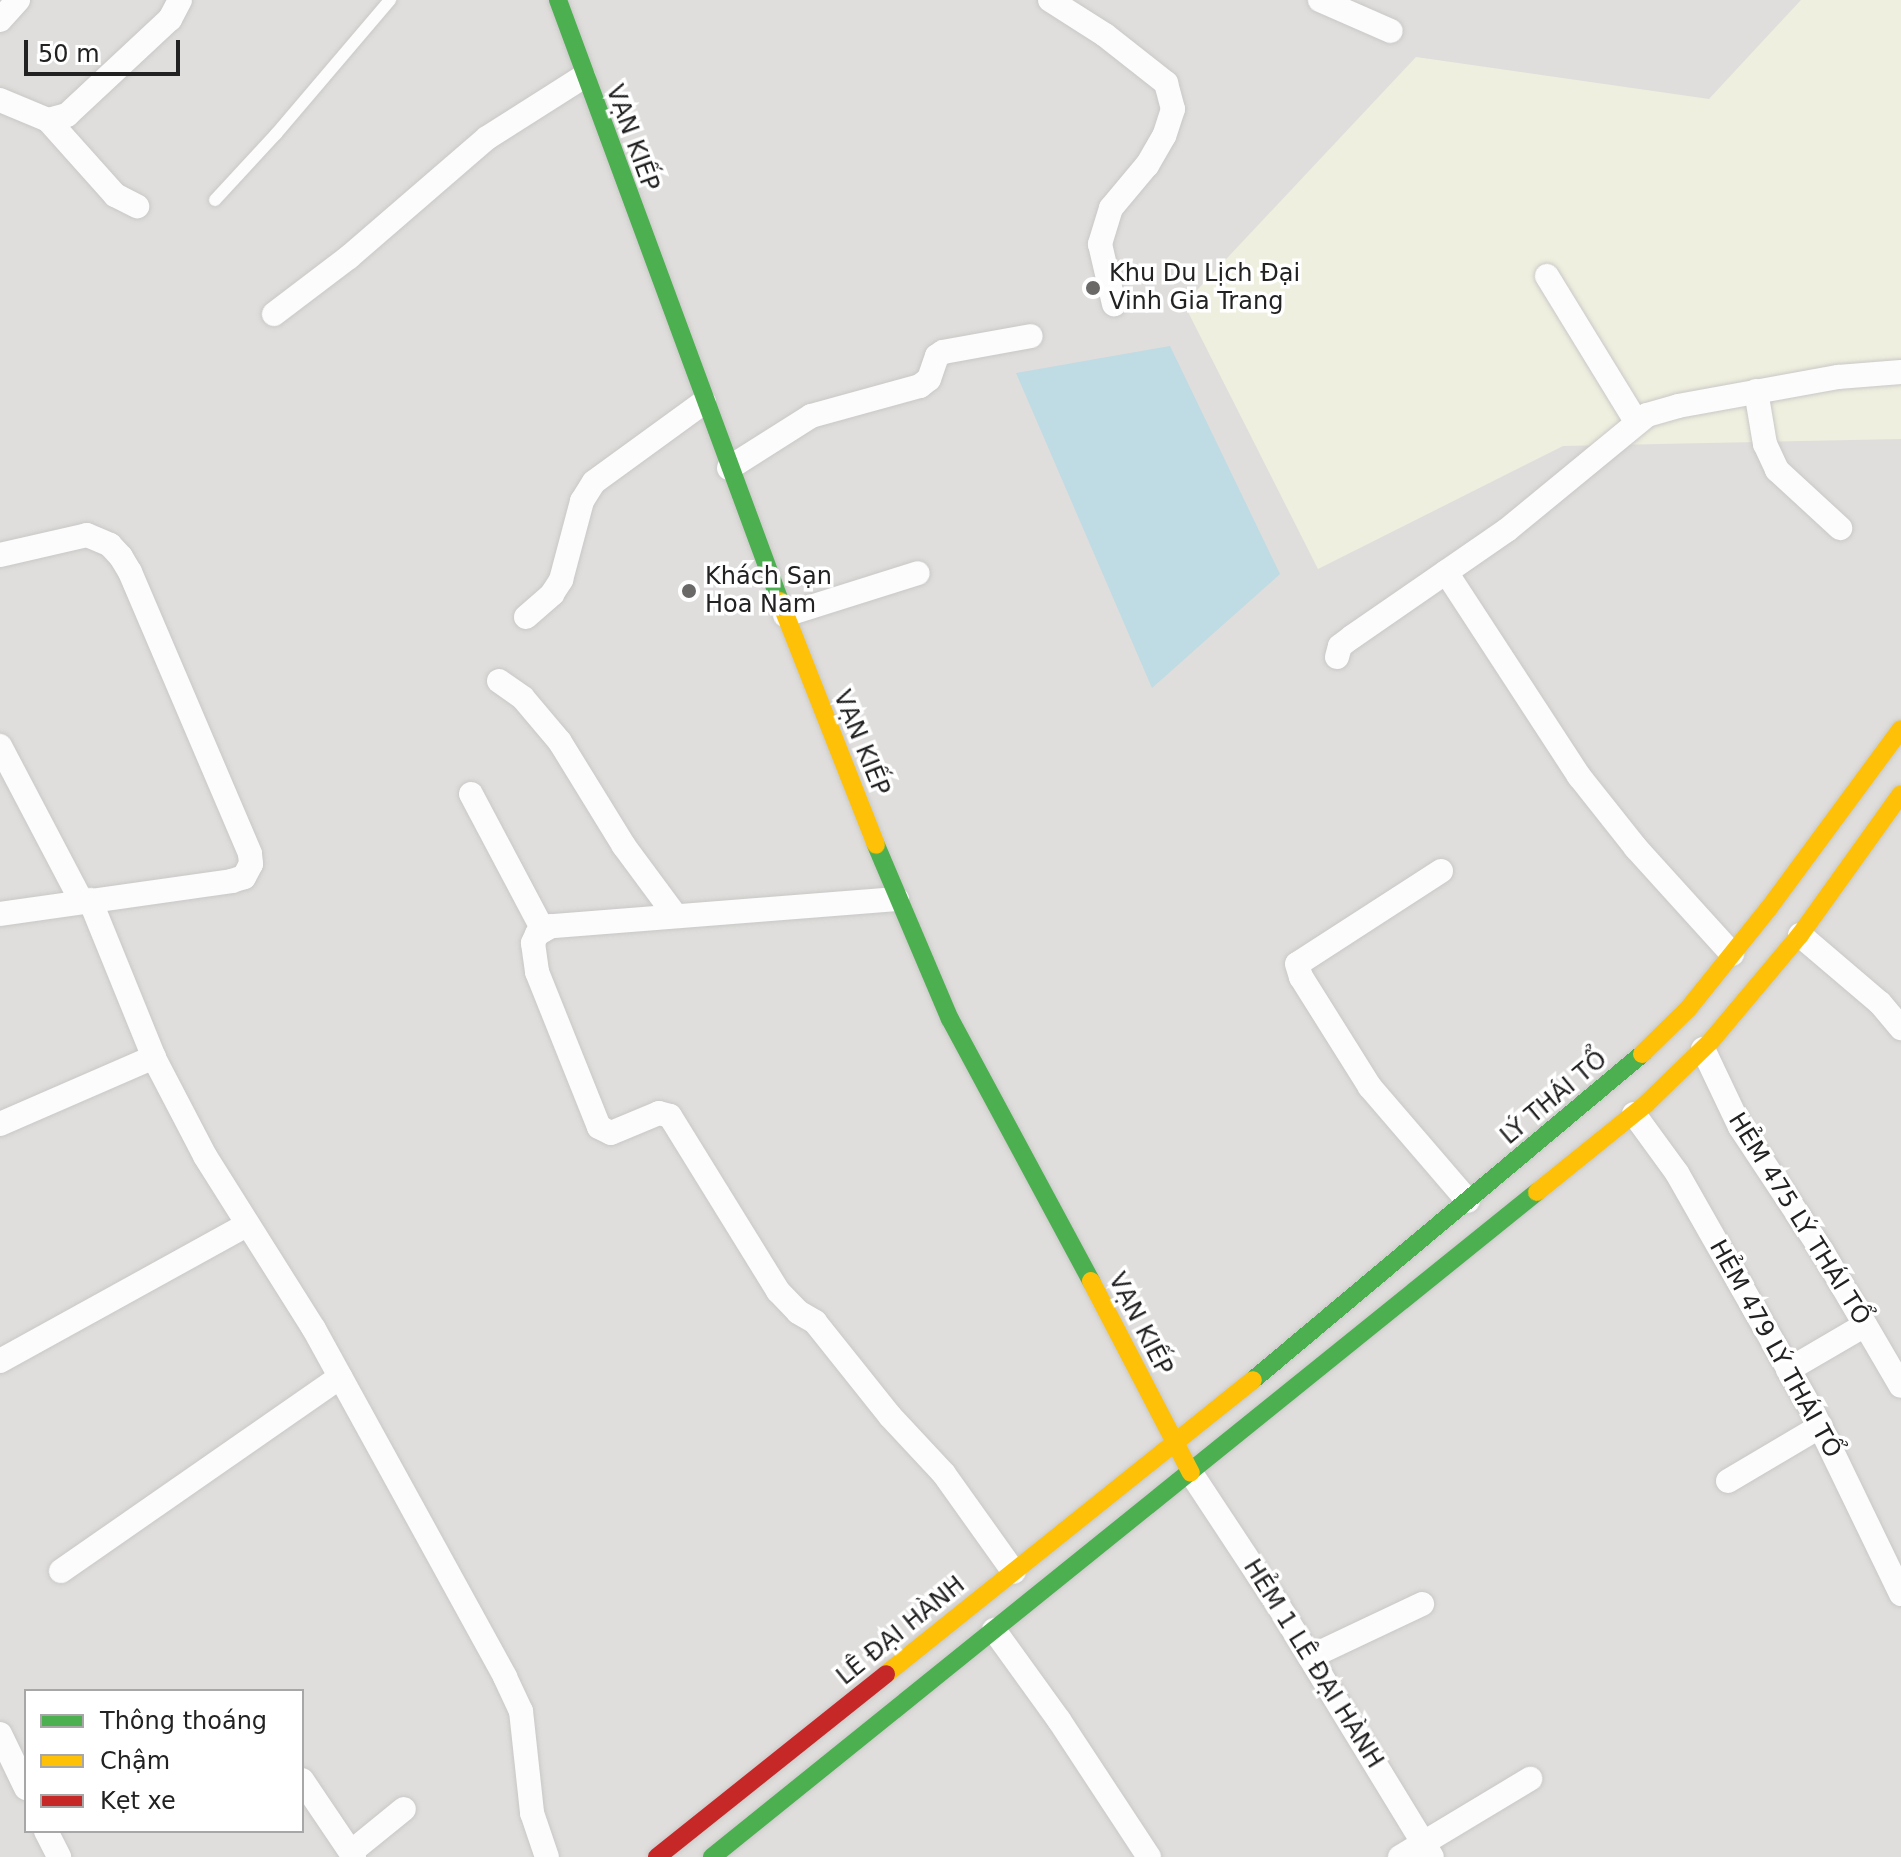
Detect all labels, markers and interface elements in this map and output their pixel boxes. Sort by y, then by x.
scale bar [28,24,184,74]
text: 50 m [38,40,100,68]
street label: VẠN KIẾP [600,81,664,195]
place label: Khu Du Lịch Đại Vinh Gia Trang [1109,260,1300,316]
marker: Khu Du Lịch Đại Vinh Gia Trang [1084,279,1102,297]
place label: Khách Sạn Hoa Nam [705,563,832,619]
marker: Khách Sạn Hoa Nam [680,582,698,600]
street label: VẠN KIẾP [827,686,895,800]
street label: LÝ THÁI TỔ [1495,1045,1613,1151]
street label: HẺM 475 LÝ THÁI TỔ [1722,1108,1876,1330]
street label: HẺM 479 LÝ THÁI TỔ [1703,1235,1847,1463]
street label: VẠN KIẾP [1102,1268,1178,1380]
street label: HẺM 1 LÊ ĐẠI HÀNH [1237,1554,1389,1774]
street label: LÊ ĐẠI HÀNH [831,1571,971,1691]
legend [24,1689,304,1833]
text: Thông thoáng [100,1707,267,1735]
text: Chậm [100,1747,170,1775]
text: Kẹt xe [100,1787,176,1815]

